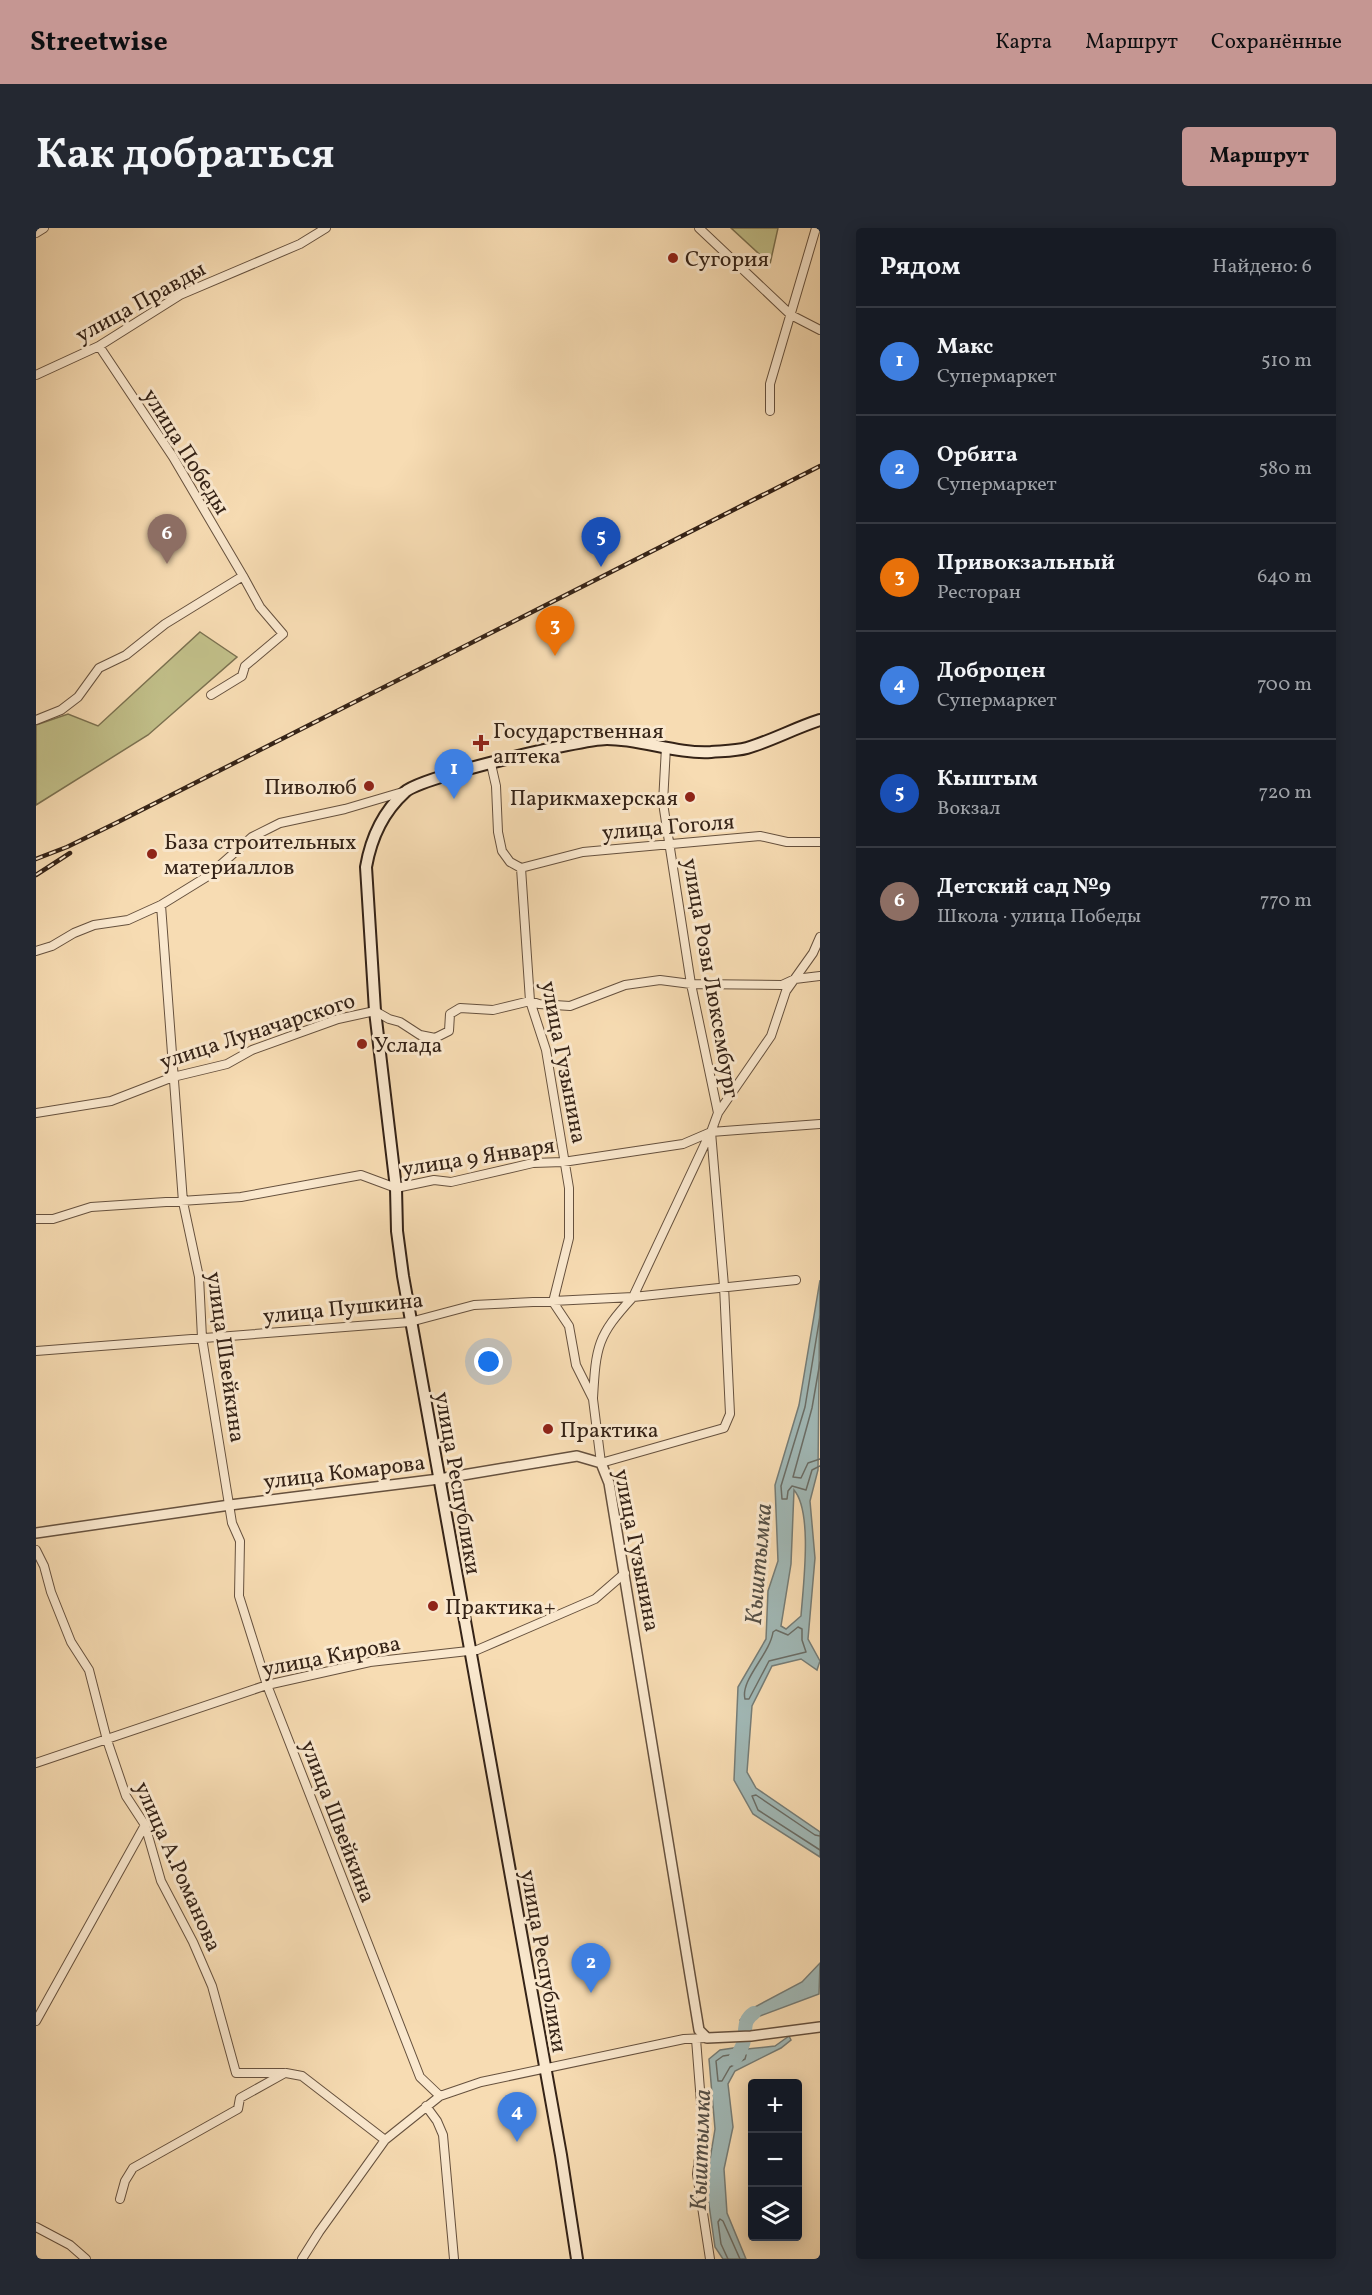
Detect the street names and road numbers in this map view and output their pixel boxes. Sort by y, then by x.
street label: улица Правды [70,255,212,352]
street label: улица Победы [134,383,236,521]
street label: улица Гоголя [601,807,736,850]
street label: улица Розы Люксембург [673,856,746,1101]
street label: улица Гузынина [532,979,594,1146]
street label: улица Луначарского [156,986,360,1079]
street label: улица 9 Января [400,1131,557,1186]
street label: улица Швейкина [197,1270,252,1445]
street label: улица Пушкина [262,1286,425,1333]
street label: улица Республики [425,1390,488,1577]
street label: улица Комарова [262,1448,427,1499]
street label: улица Гузынина [605,1467,667,1634]
street label: улица Кирова [260,1629,403,1686]
street label: улица Швейкина [291,1736,382,1908]
street label: улица А.Романова [125,1777,228,1957]
street label: улица Республики [511,1868,574,2055]

